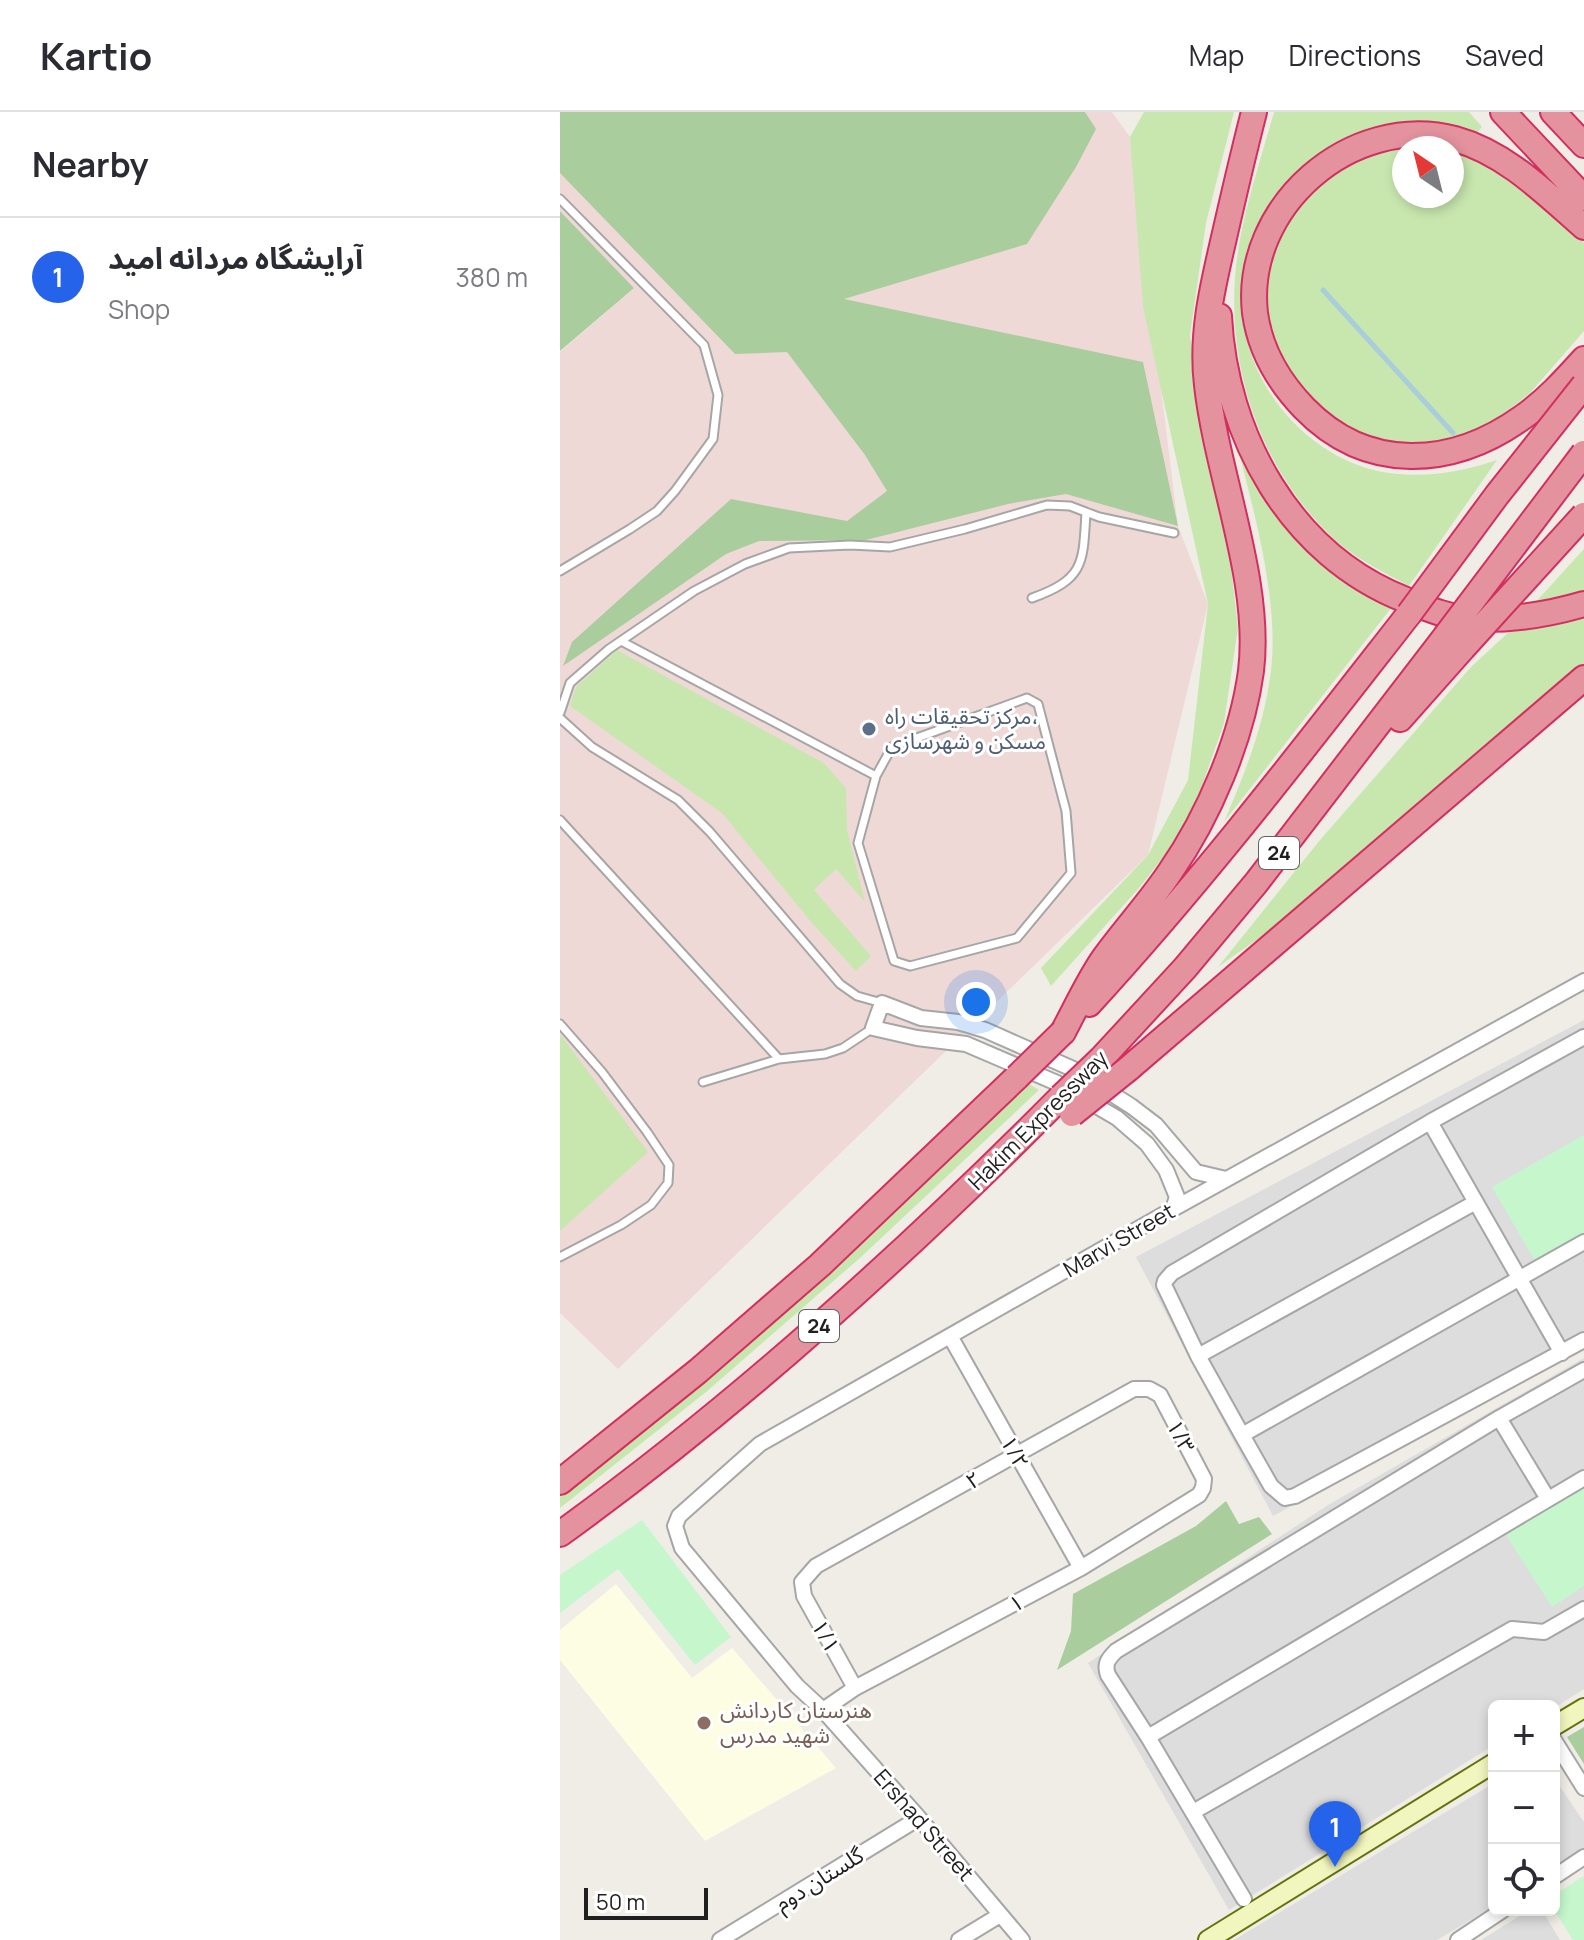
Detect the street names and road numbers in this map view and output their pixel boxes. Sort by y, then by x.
road number: 24 [1259,837,1299,869]
street label: Hakim Expressway [962,1043,1115,1196]
street label: Marvi Street [1058,1196,1180,1284]
road number: 24 [799,1310,839,1342]
street label: ۱/۳ [1160,1414,1202,1458]
street label: ۱/۲ [994,1430,1036,1474]
street label: ۲ [960,1464,986,1496]
street label: ۱ [1003,1587,1029,1619]
street label: ۱/۱ [805,1614,847,1658]
street label: Ershad Street [867,1763,981,1887]
street label: گلستان دوم [769,1839,871,1920]

